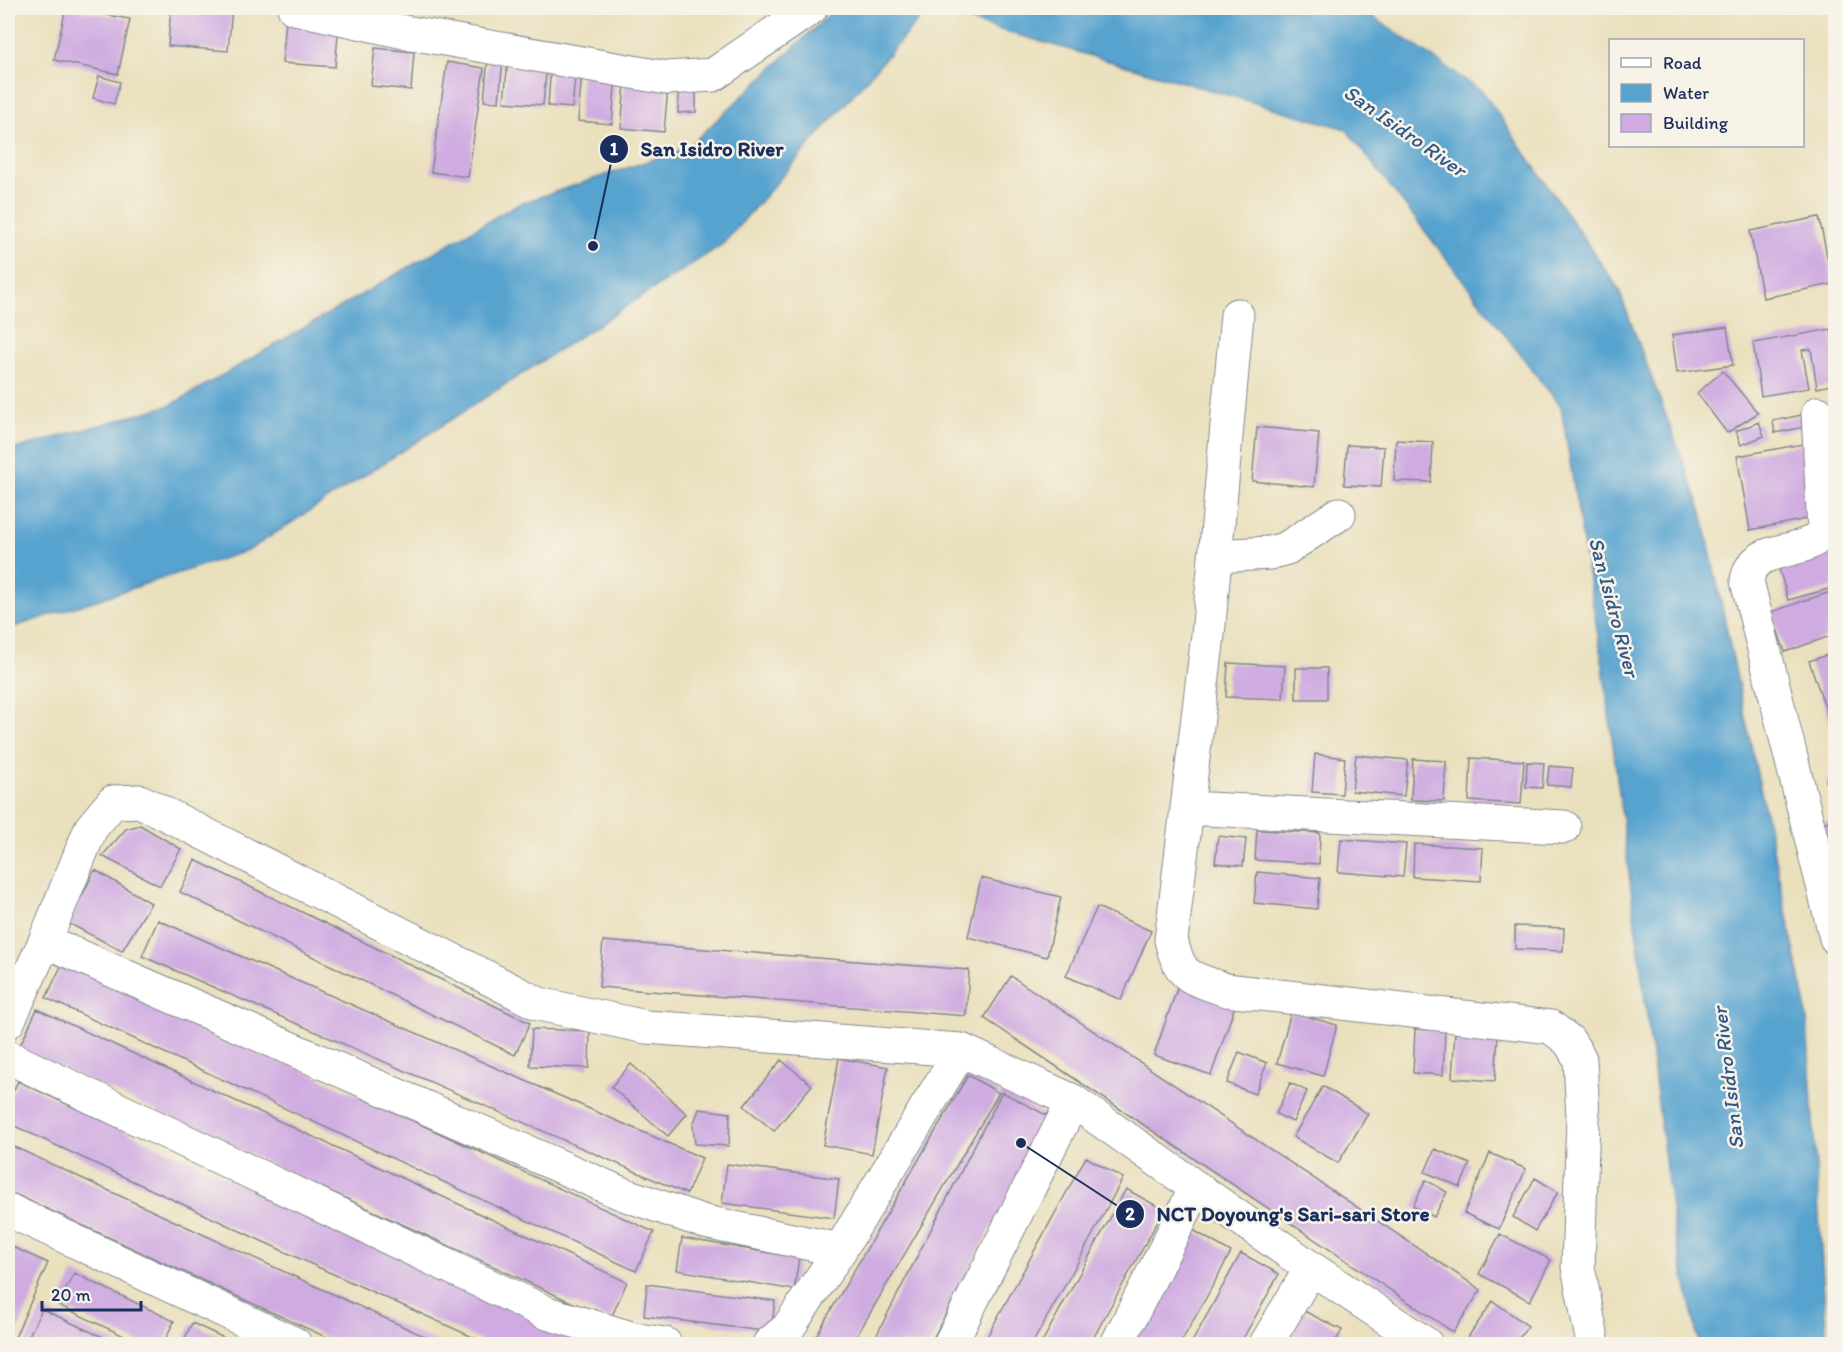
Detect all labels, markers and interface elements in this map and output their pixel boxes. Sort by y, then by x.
legend [1609,39,1804,147]
text: Road [1663,52,1702,74]
water label: San Isidro River [1339,79,1473,183]
text: Water [1663,82,1709,104]
text: Building [1663,112,1729,134]
callout: San Isidro River [599,129,796,168]
text: San Isidro River [640,136,784,161]
text: 1 [610,138,619,160]
water label: San Isidro River [1584,535,1646,682]
water label: San Isidro River [1706,1003,1749,1151]
callout: NCT Doyoung's Sari-sari Store [1115,1194,1442,1233]
text: NCT Doyoung's Sari-sari Store [1156,1201,1430,1227]
text: 2 [1125,1203,1135,1225]
scale bar [42,1274,141,1312]
text: 20 m [51,1284,91,1306]

